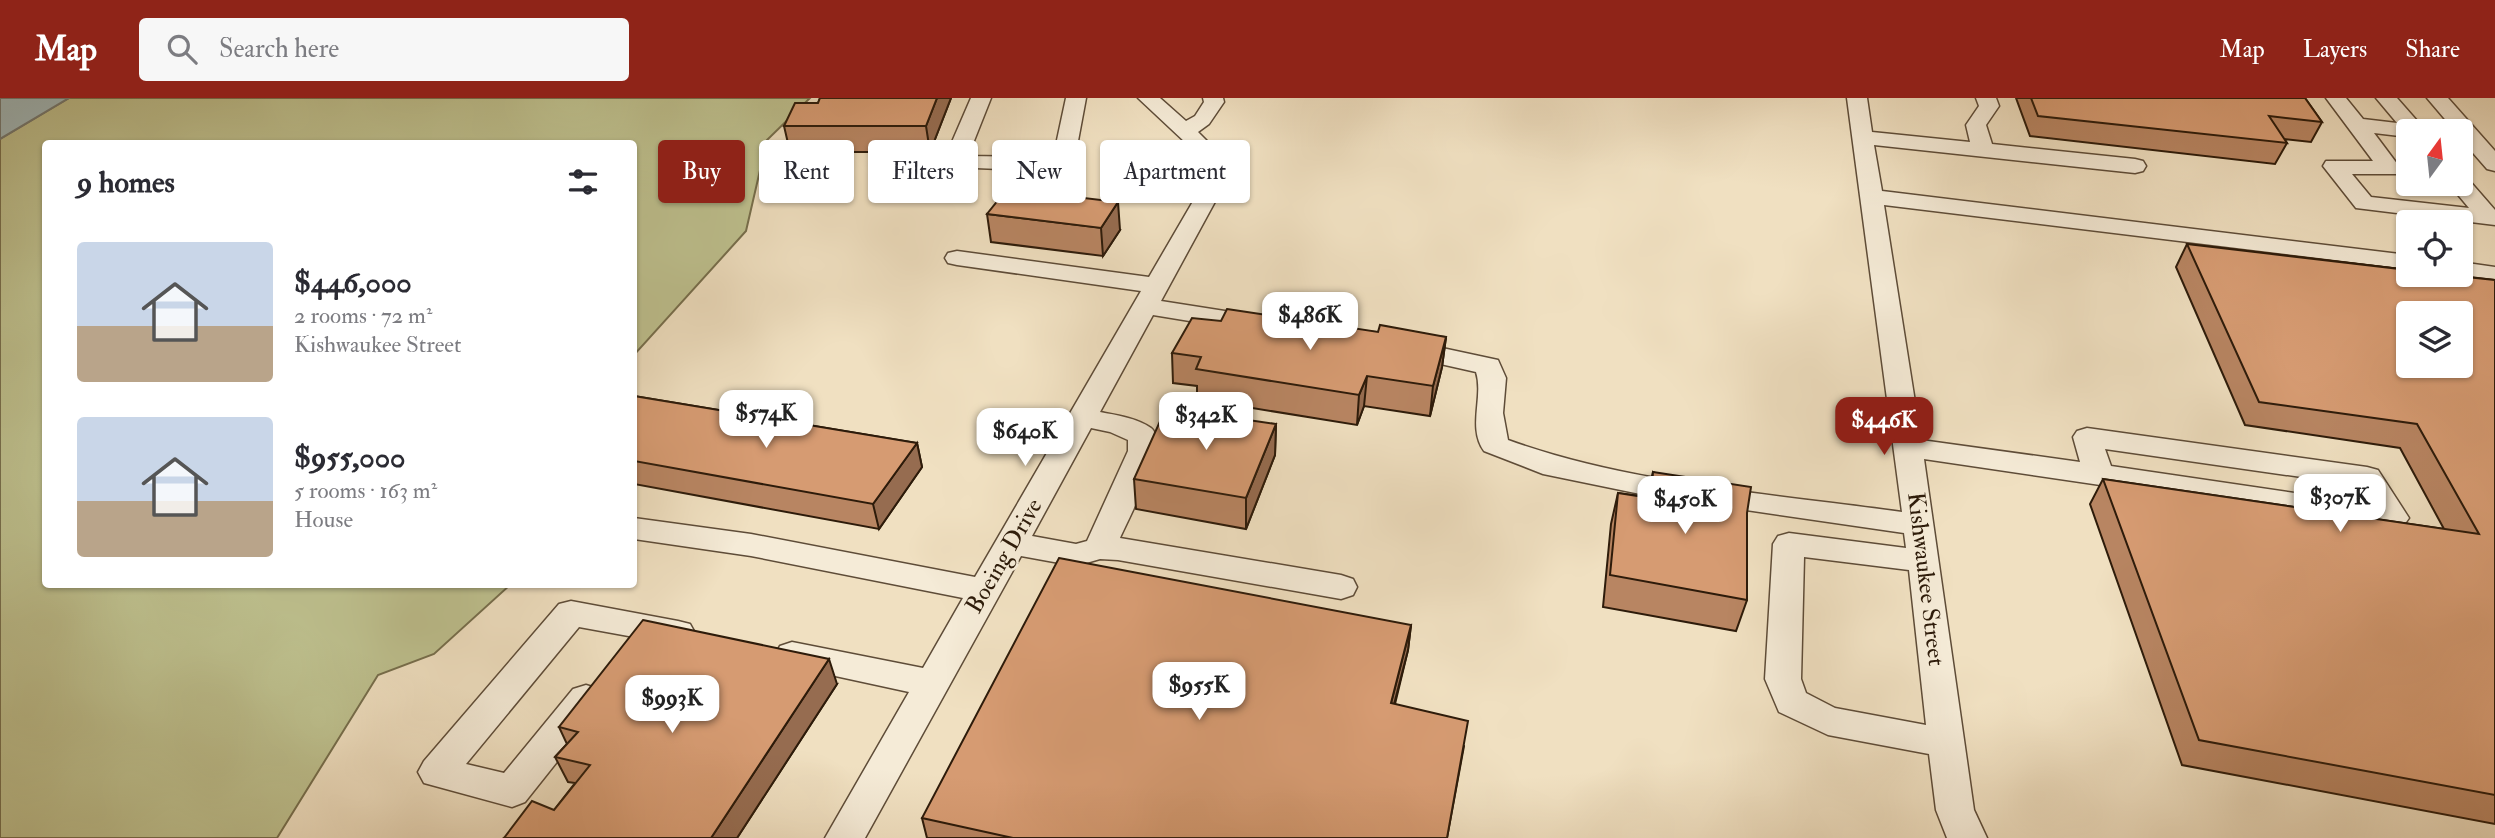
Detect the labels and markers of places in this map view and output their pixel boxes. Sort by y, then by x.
pin: $486K [1261,292,1359,352]
pin: $574K [717,390,815,450]
pin: $342K [1157,392,1255,452]
pin: $446K [1835,398,1933,457]
pin: $640K [976,408,1074,468]
pin: $307K [2291,474,2389,534]
pin: $450K [1636,476,1734,536]
pin: $955K [1150,662,1248,722]
pin: $993K [623,676,721,735]

